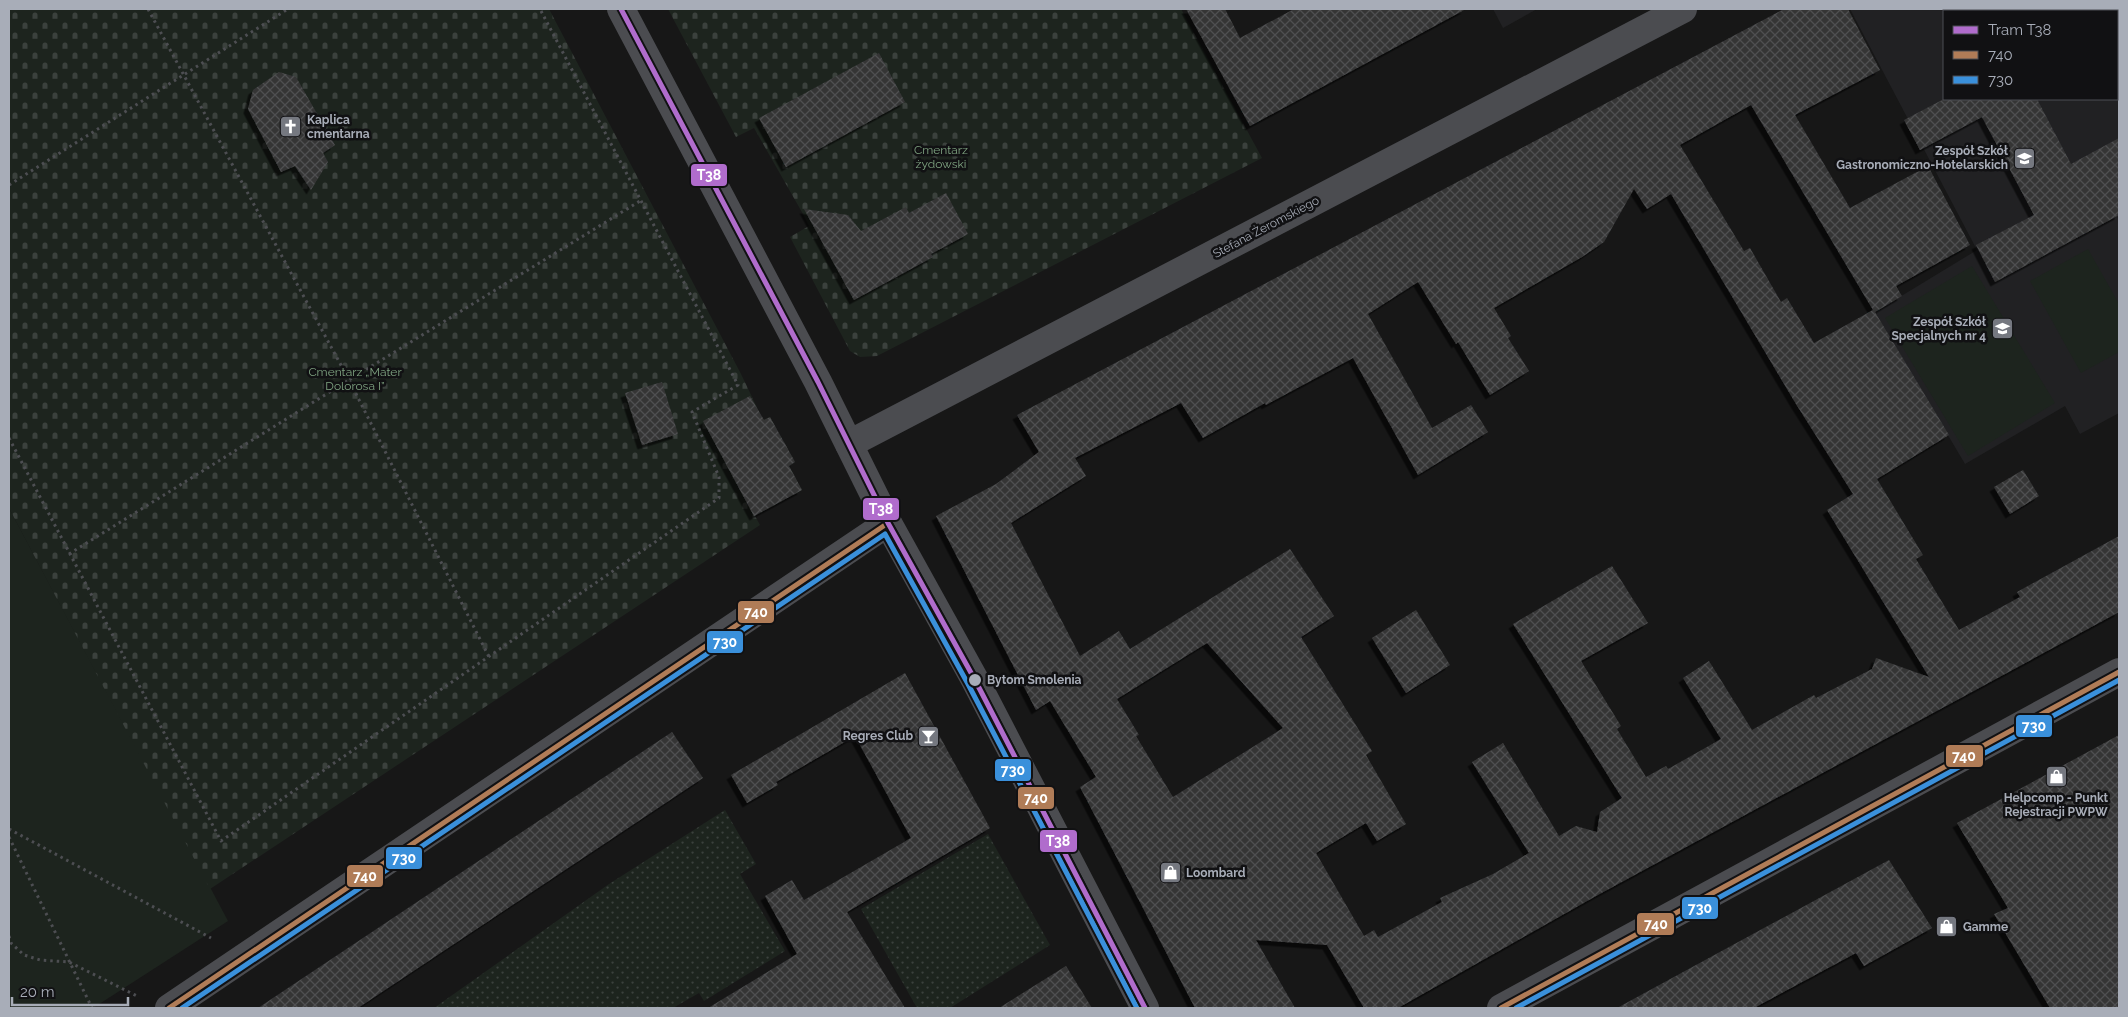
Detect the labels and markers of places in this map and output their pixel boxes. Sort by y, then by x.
place label: Kaplica cmentarna [307,113,370,141]
church icon: Kaplica cmentarna [279,115,303,139]
place label: Zespół Szkół Gastronomiczno-Hotelarskich [1836,144,2009,172]
school or university icon: Zespół Szkół Gastronomiczno-Hotelarskich [2012,146,2036,170]
place label: Zespół Szkół Specjalnych nr 4 [1892,315,1987,343]
school or university icon: Zespół Szkół Specjalnych nr 4 [1990,317,2014,341]
marker: Bytom Smolenia [967,672,983,688]
place label: Bytom Smolenia [987,673,1082,687]
bar icon: Regres Club [917,724,941,748]
place label: Regres Club [843,729,913,743]
shop icon: Helpcomp - Punkt Rejestracji PWPW [2044,765,2068,789]
place label: Helpcomp - Punkt Rejestracji PWPW [2004,791,2109,819]
shop icon: Loombard [1158,861,1182,885]
place label: Loombard [1186,866,1246,880]
shop icon: Gamme [1935,915,1959,939]
place label: Gamme [1963,920,2008,934]

